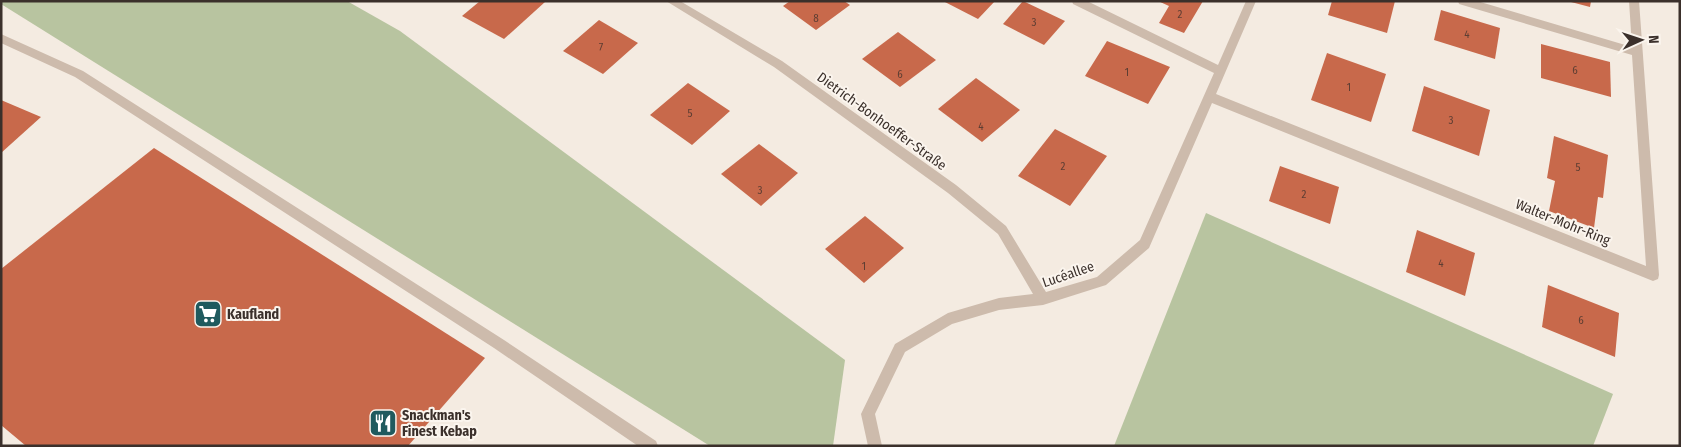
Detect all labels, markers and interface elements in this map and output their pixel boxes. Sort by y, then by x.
house number: 2 [1178,8,1183,21]
house number: 8 [813,12,819,25]
north arrow [1616,15,1666,65]
house number: 3 [1032,16,1037,29]
house number: 4 [1464,28,1470,41]
text: N [1645,35,1662,44]
house number: 7 [599,41,604,54]
house number: 6 [1572,64,1578,77]
house number: 1 [1125,66,1129,79]
house number: 6 [897,68,903,81]
street label: Dietrich-Bonhoeffer-Straße [814,69,950,174]
house number: 1 [1347,81,1351,94]
house number: 5 [687,107,693,120]
house number: 3 [1449,114,1454,127]
house number: 4 [978,120,984,133]
house number: 2 [1061,160,1066,173]
house number: 5 [1575,161,1581,174]
house number: 3 [758,184,763,197]
house number: 2 [1302,188,1307,201]
street label: Walter-Mohr-Ring [1513,196,1613,249]
house number: 4 [1438,257,1444,270]
street label: Lucéallee [1040,258,1096,291]
house number: 1 [862,260,866,273]
supermarket icon: Kaufland [193,299,223,329]
place label: Kaufland [227,306,279,323]
house number: 6 [1578,314,1584,327]
place label: Snackman's Finest Kebap [402,407,477,440]
restaurant icon: Snackman's Finest Kebap [368,408,398,438]

